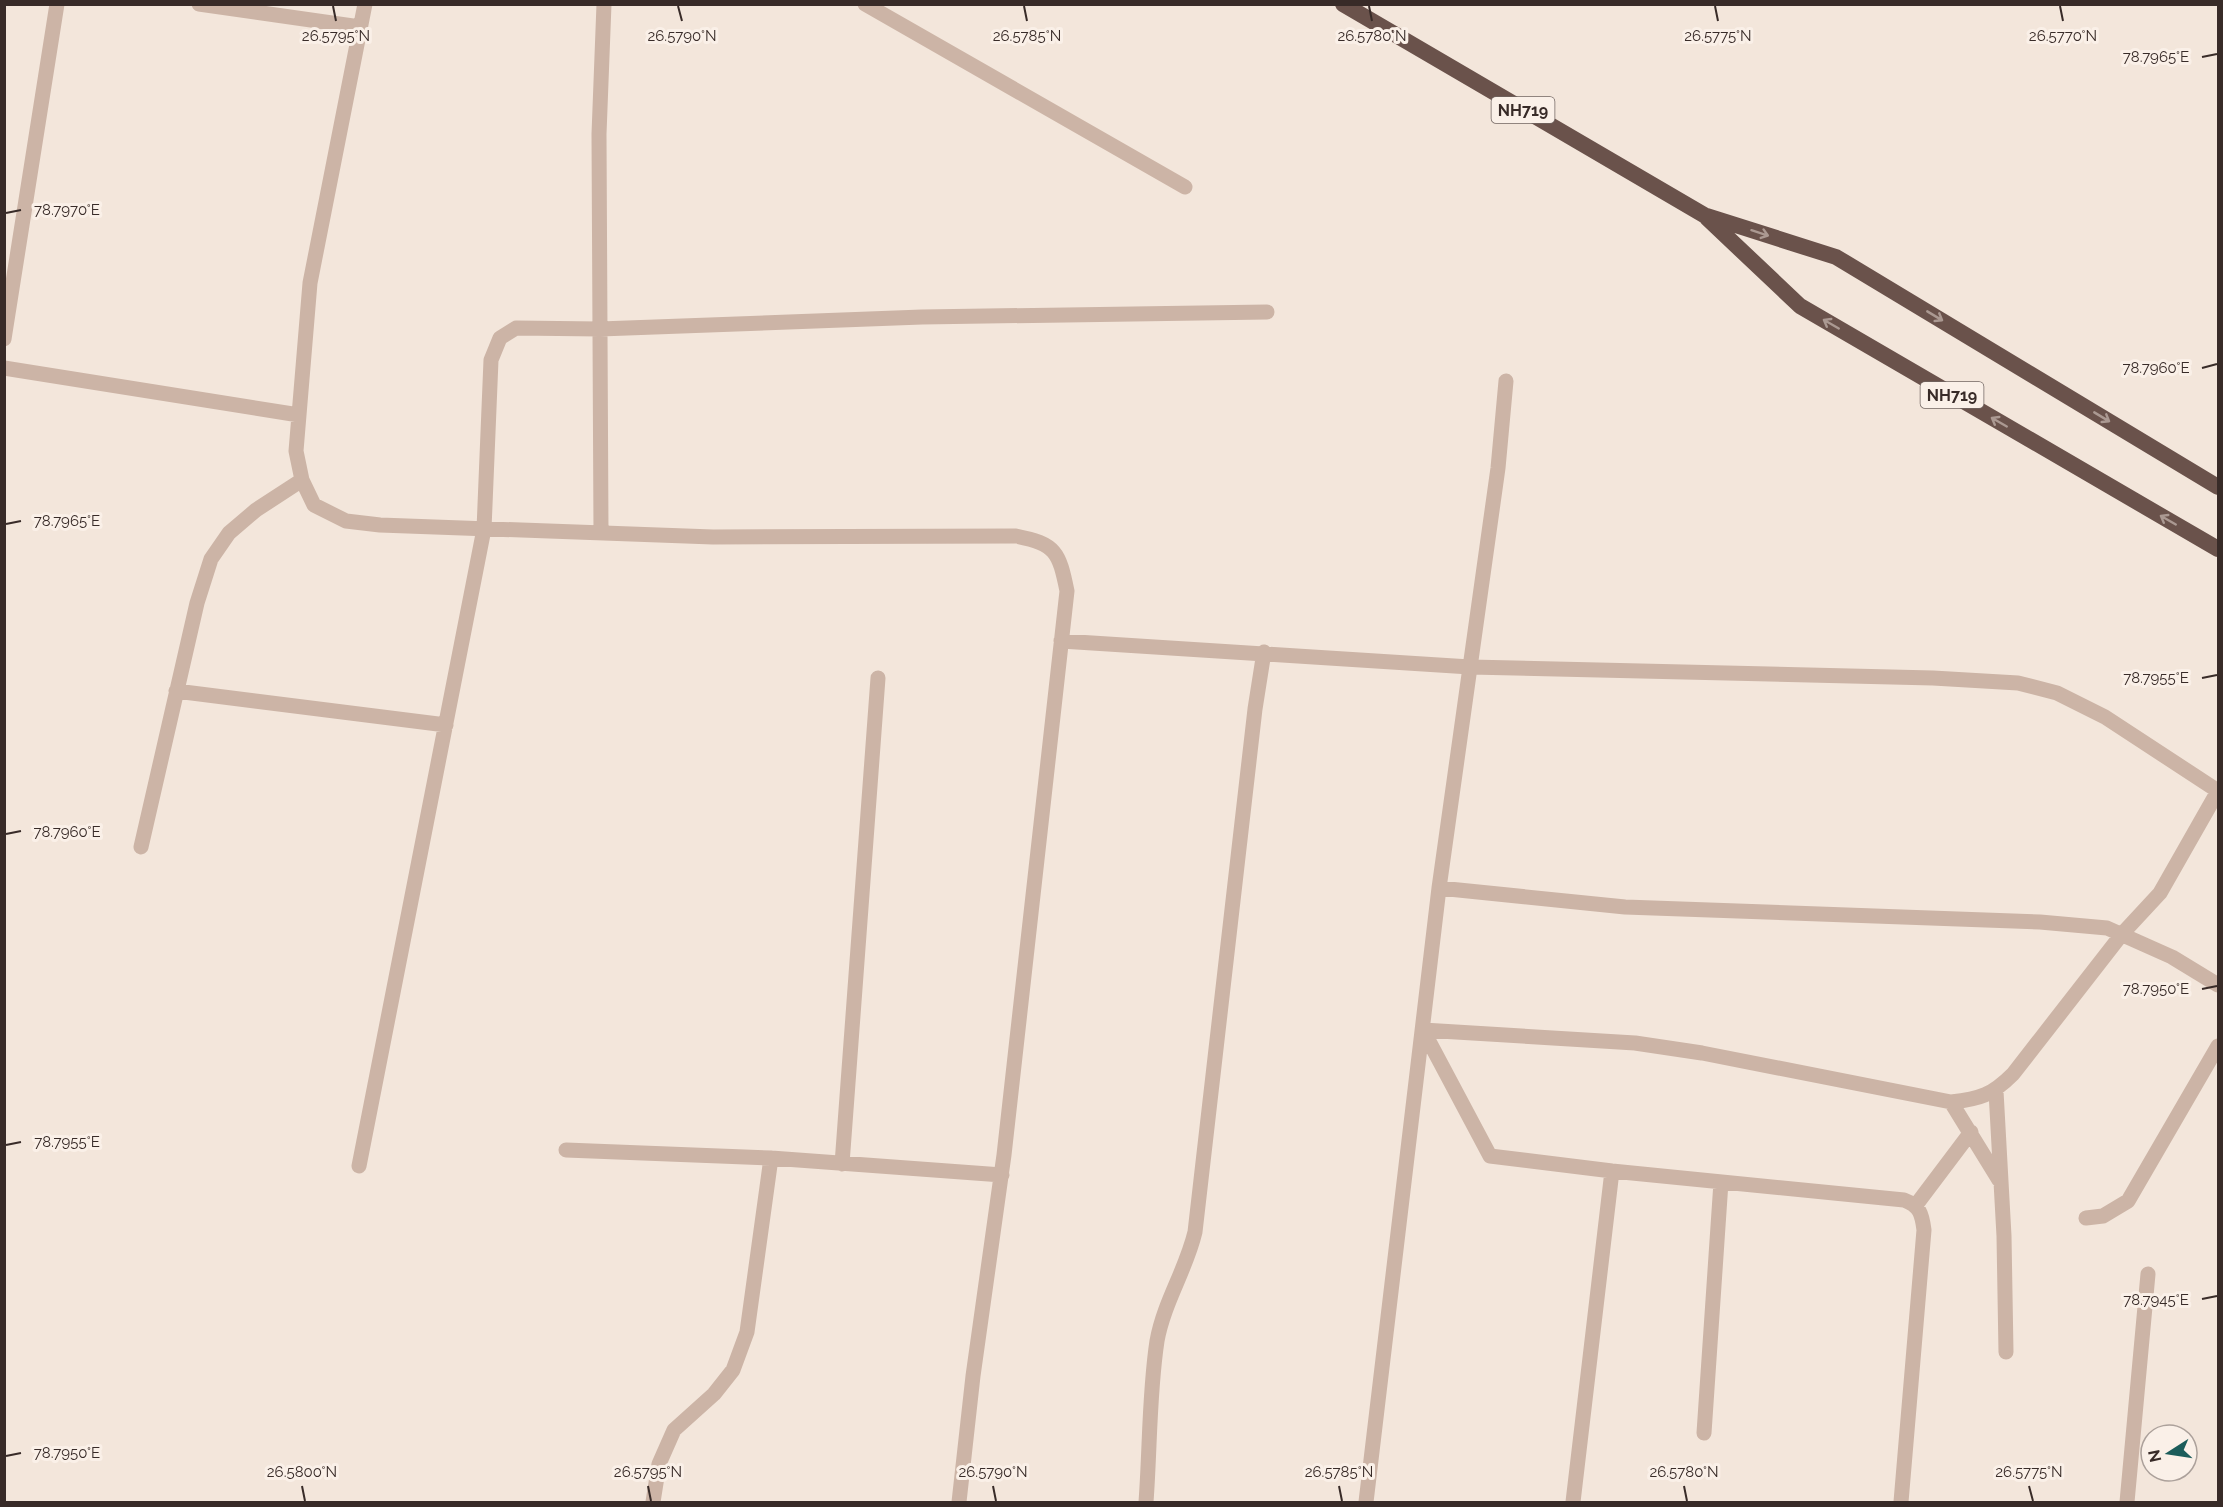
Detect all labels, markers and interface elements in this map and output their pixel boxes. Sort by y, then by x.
text: 26.5795°N [302,27,370,45]
text: 26.5790°N [647,27,717,45]
text: 26.5785°N [993,27,1061,45]
text: 26.5780°N [1337,27,1407,45]
text: 26.5775°N [1684,27,1752,45]
text: 26.5770°N [2029,27,2097,45]
text: 78.7965°E [2123,48,2189,66]
road number: NH719 [1492,97,1555,123]
text: 78.7970°E [34,201,100,219]
one-way arrow [1750,228,1769,239]
one-way arrow [1926,311,1943,323]
one-way arrow [1822,318,1840,329]
text: 78.7960°E [2122,359,2190,377]
road number: NH719 [1920,382,1984,408]
one-way arrow [2093,411,2110,423]
one-way arrow [1991,416,2008,428]
text: 78.7965°E [34,512,100,530]
one-way arrow [2160,514,2177,526]
text: 78.7955°E [2123,669,2189,687]
text: 78.7960°E [33,823,101,841]
text: 78.7950°E [2123,980,2189,998]
text: 78.7955°E [34,1133,100,1151]
text: 78.7945°E [2123,1291,2189,1309]
north arrow [2139,1423,2199,1483]
text: 78.7950°E [34,1444,100,1462]
text: N [2144,1448,2165,1464]
text: 26.5800°N [267,1463,337,1481]
text: 26.5795°N [614,1463,682,1481]
text: 26.5790°N [958,1463,1028,1481]
text: 26.5785°N [1305,1463,1373,1481]
text: 26.5780°N [1649,1463,1719,1481]
text: 26.5775°N [1995,1463,2063,1481]

